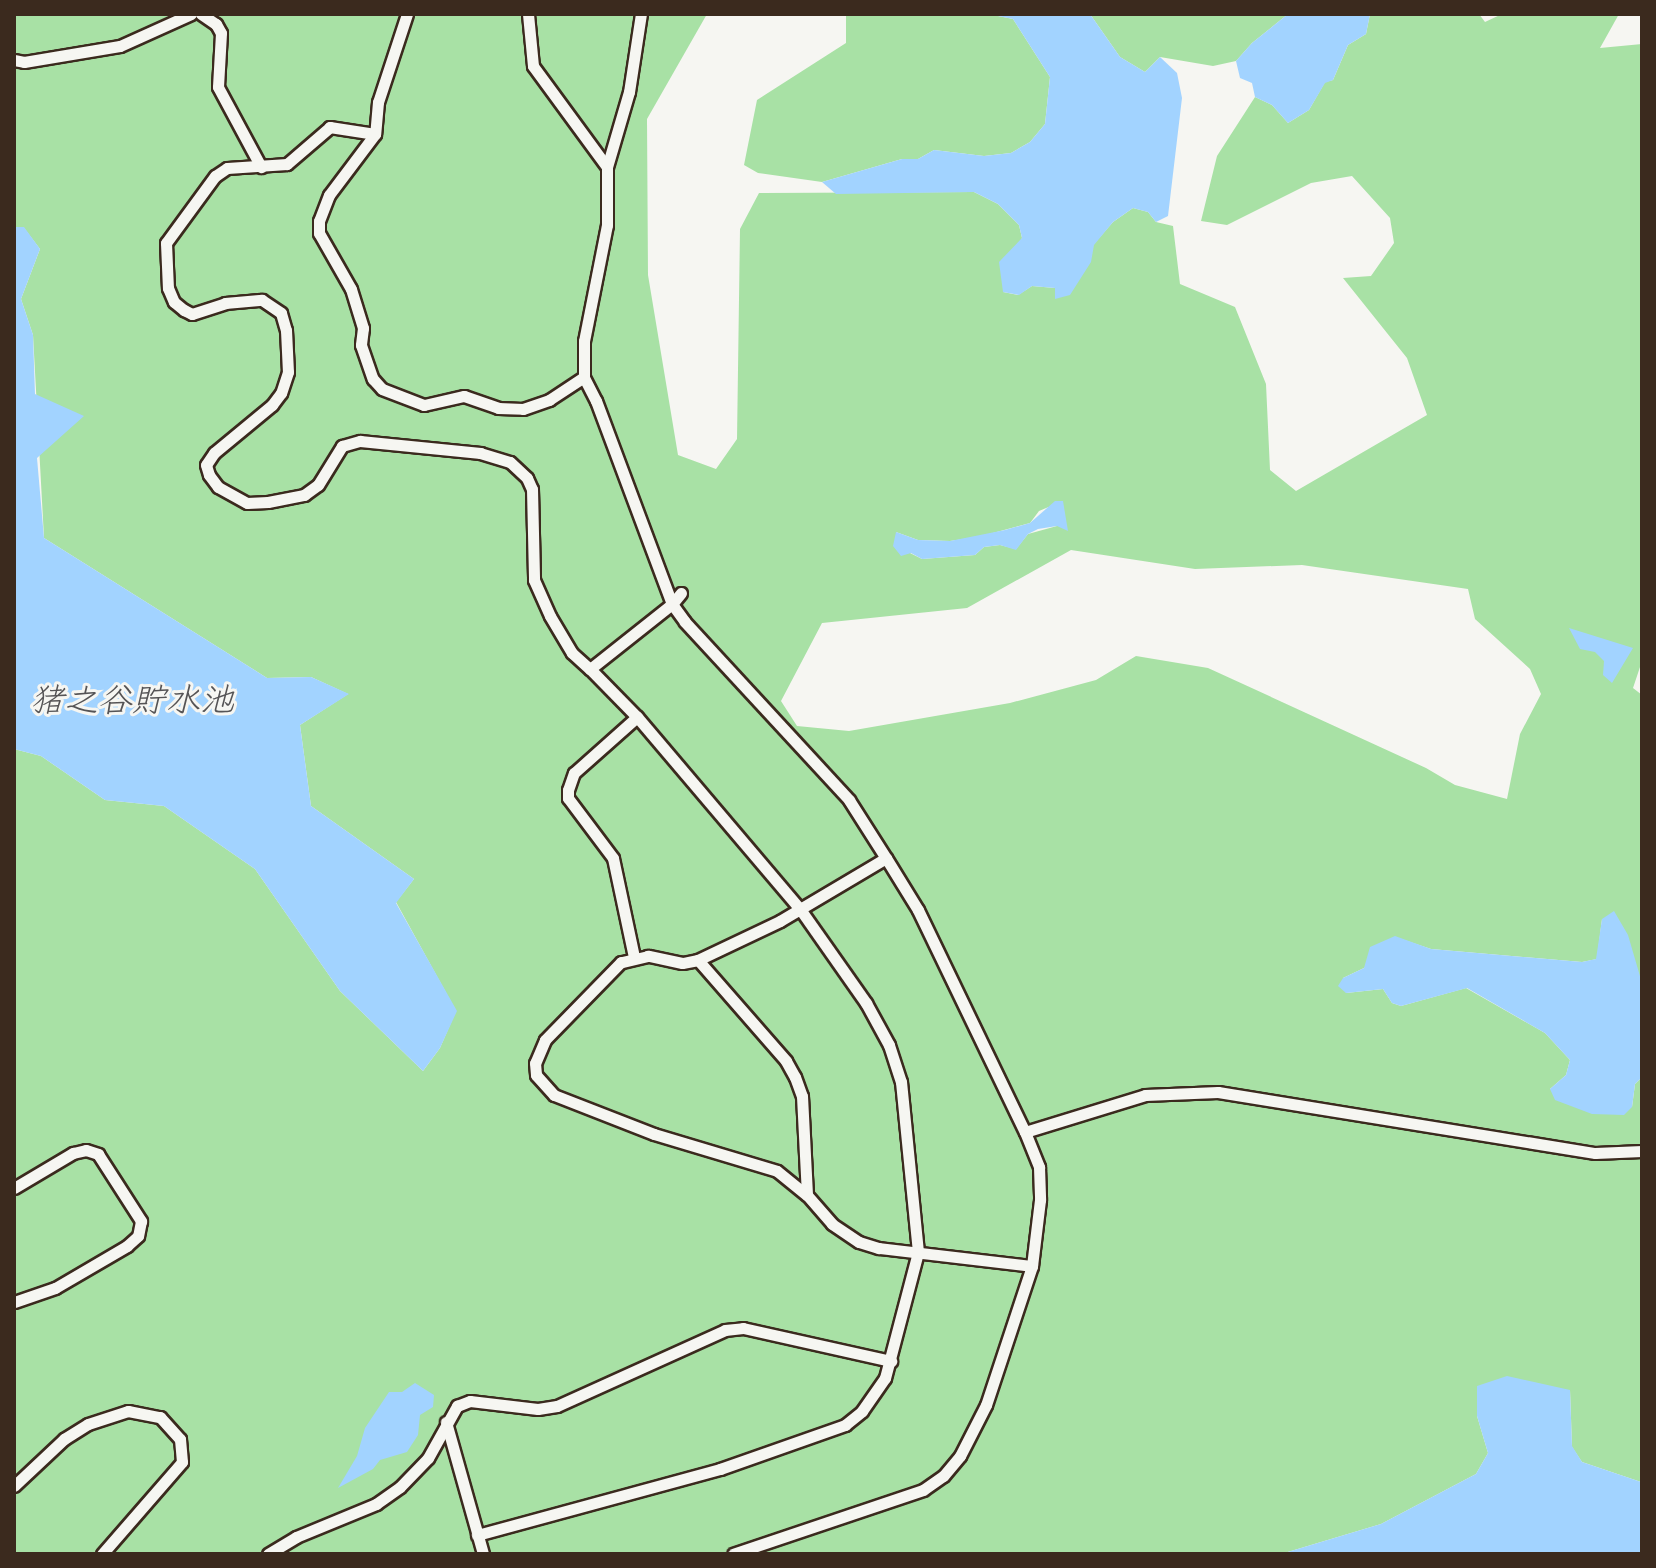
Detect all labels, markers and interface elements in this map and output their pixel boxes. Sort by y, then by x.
water label: 猪之谷貯水池 [30,684,234,724]

